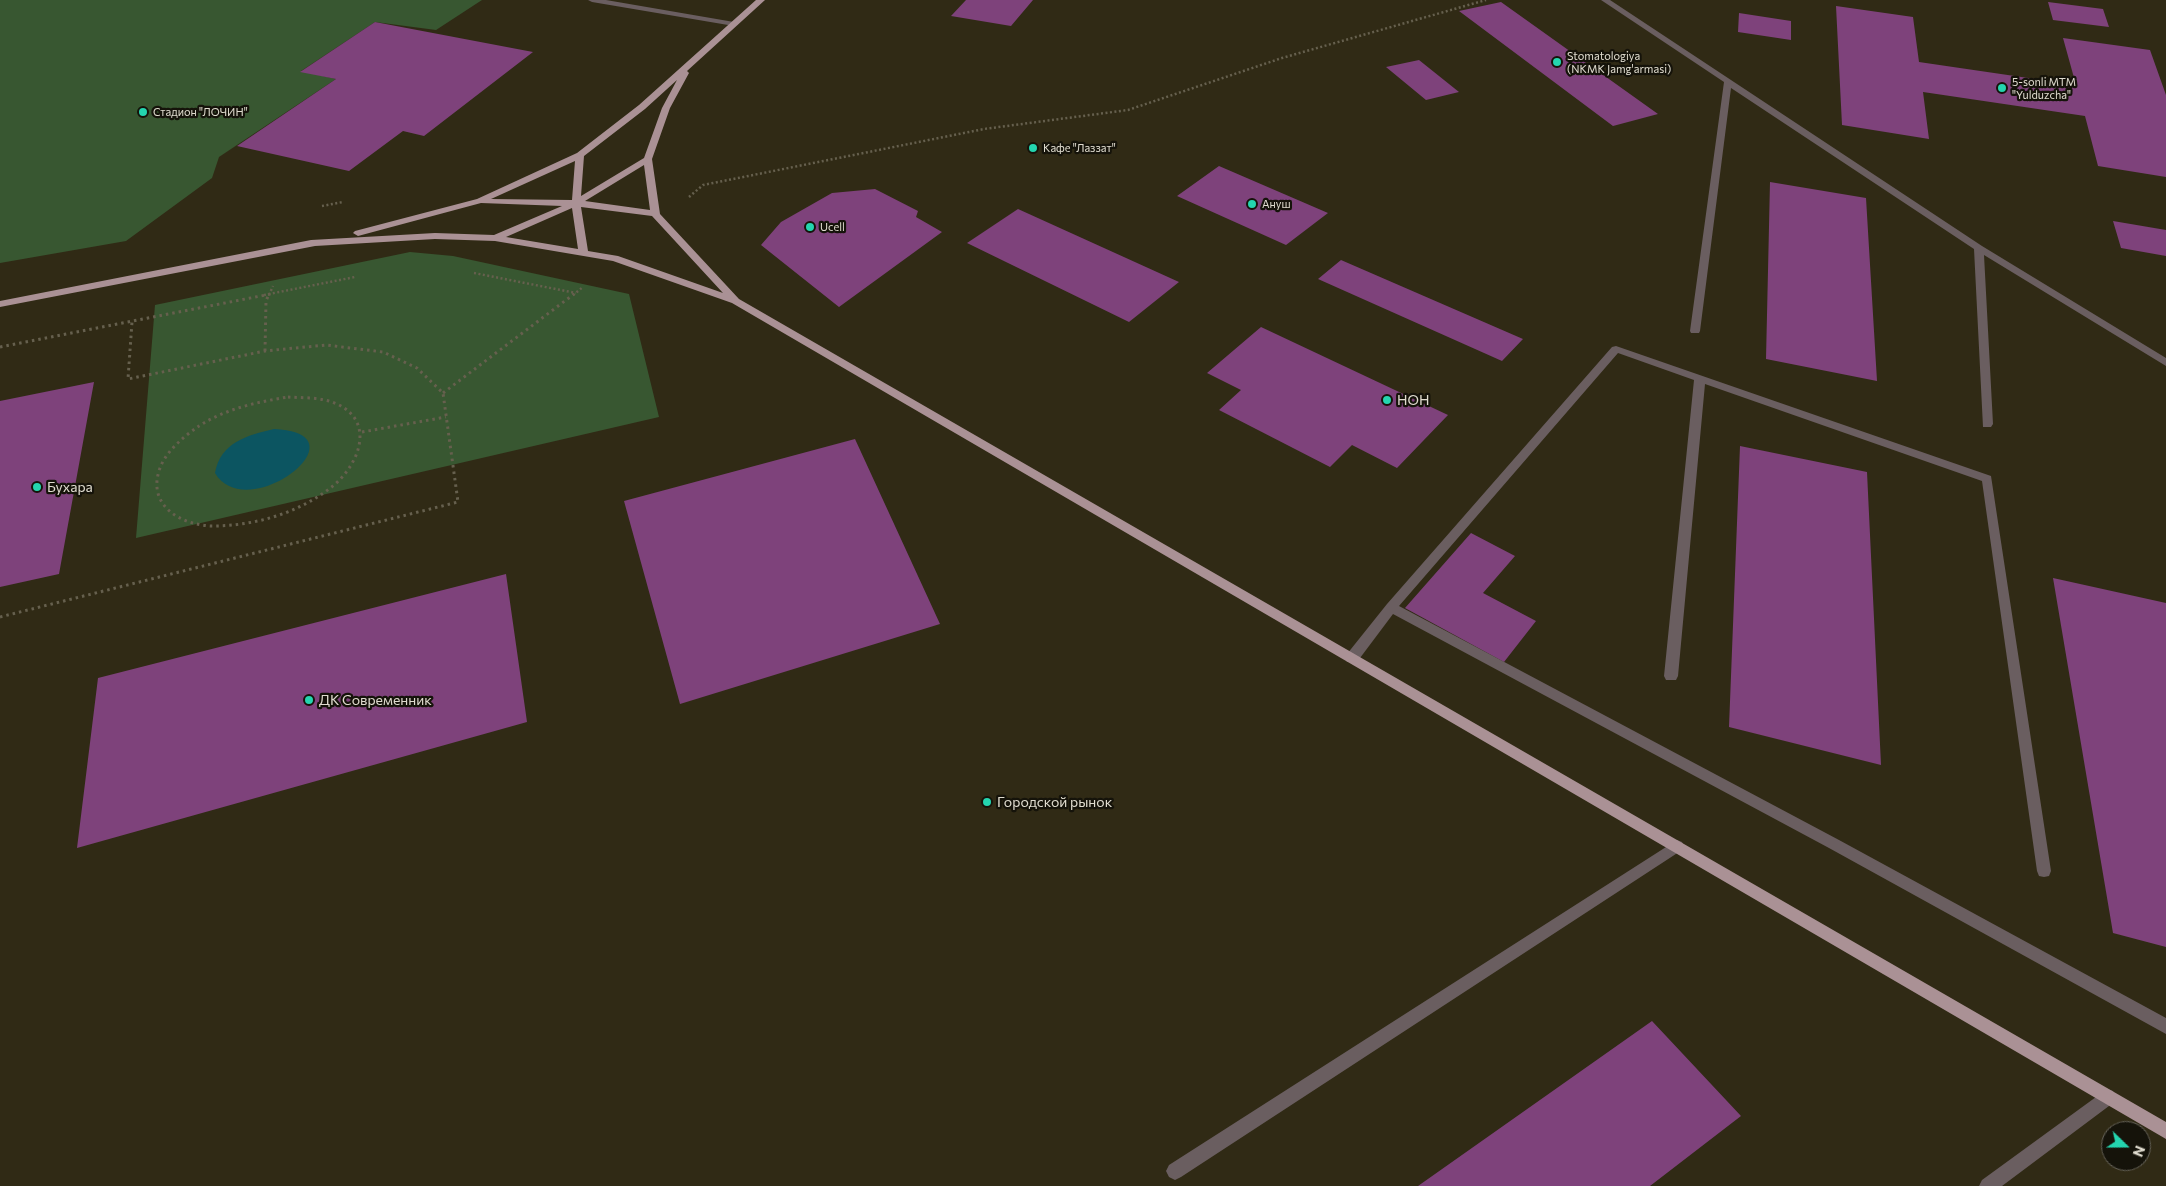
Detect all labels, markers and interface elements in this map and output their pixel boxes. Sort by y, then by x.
place label: Stomatologiya (NKMK Jamg'armasi) [1567,49,1671,75]
marker: Stomatologiya (NKMK Jamg'armasi) [1551,56,1563,68]
place label: 5-sonli MTM "Yulduzcha" [2012,75,2076,101]
marker: 5-sonli MTM "Yulduzcha" [1996,82,2008,94]
place label: Стадион "ЛОЧИН" [153,105,248,119]
marker: Стадион "ЛОЧИН" [137,106,149,118]
place label: Кафе "Лаззат" [1043,141,1116,155]
marker: Кафе "Лаззат" [1027,142,1039,154]
place label: Ануш [1262,197,1291,211]
marker: Ануш [1246,198,1258,210]
place label: Ucell [820,220,845,234]
marker: Ucell [804,221,816,233]
place label: НОН [1397,392,1429,408]
marker: НОН [1381,394,1393,406]
place label: Бухара [47,479,93,495]
marker: Бухара [31,481,43,493]
place label: ДК Современник [319,692,432,708]
marker: ДК Современник [303,694,315,706]
place label: Городской рынок [997,794,1112,810]
marker: Городской рынок [981,796,993,808]
north arrow [2101,1121,2151,1171]
text: N [2130,1143,2149,1159]

